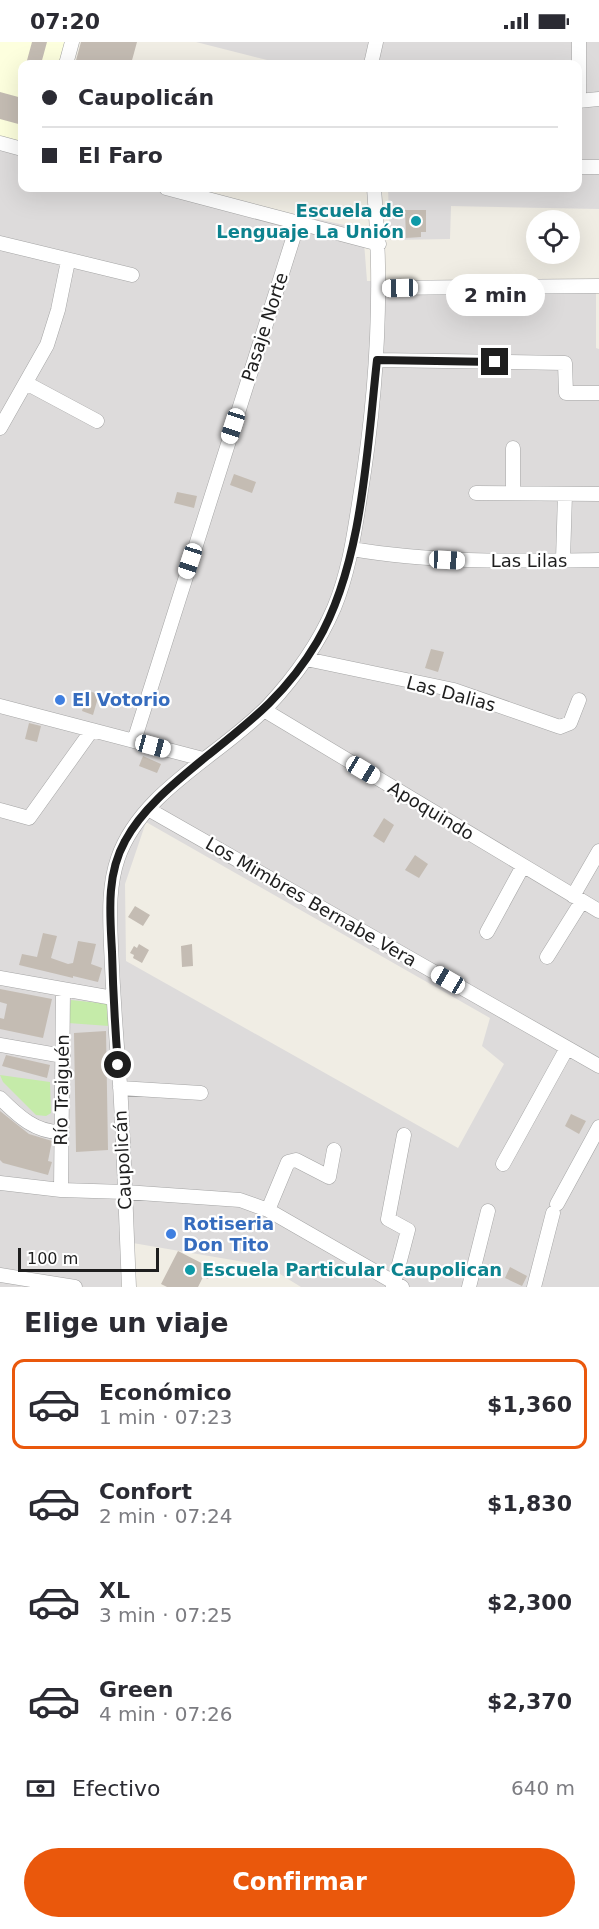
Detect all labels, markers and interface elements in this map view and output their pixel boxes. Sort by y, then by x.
text: 07:20 [30,9,100,34]
text: Caupolicán [78,85,214,110]
text: El Faro [78,143,163,168]
place label: Escuela de Lenguaje La Unión [216,200,404,242]
map controls [526,210,580,264]
button: locate [526,210,580,264]
marker: Escuela de Lenguaje La Unión [409,214,423,228]
street label: Pasaje Norte [237,270,292,384]
callout: 2 min [446,275,544,317]
car [382,279,418,297]
text: 2 min [464,283,527,307]
route end [481,348,508,375]
car [219,406,247,446]
car [176,541,204,581]
car [429,550,465,570]
street label: Las Lilas [491,550,567,571]
street label: Las Dalias [404,672,498,715]
place label: El Votorio [72,689,170,710]
marker: El Votorio [53,693,67,707]
car [133,733,173,759]
car [343,753,383,787]
street label: Apoquindo [385,777,478,844]
street label: Los Mimbres Bernabe Vera [202,832,420,971]
car [428,963,468,997]
street label: Río Traiguén [50,1034,73,1146]
route start [104,1051,131,1078]
street label: Caupolicán [109,1110,136,1210]
place label: Rotiseria Don Tito [183,1213,274,1255]
marker: Rotiseria Don Tito [164,1227,178,1241]
scale bar [18,1245,159,1272]
text: 100 m [27,1249,78,1268]
place label: Escuela Particular Caupolican [202,1259,502,1280]
marker: Escuela Particular Caupolican [183,1263,197,1277]
text: Elige un viaje [24,1307,228,1338]
icon: car [27,1377,81,1431]
text: Económico [99,1380,232,1405]
text: $1,360 [487,1392,572,1417]
text: 1 min · 07:23 [99,1405,233,1429]
icon: car [27,1476,81,1530]
text: Confort [99,1479,192,1504]
text: $1,830 [487,1491,572,1516]
text: 2 min · 07:24 [99,1504,233,1528]
icon: car [27,1575,81,1629]
text: XL [99,1578,130,1603]
text: $2,300 [487,1590,572,1615]
text: 3 min · 07:25 [99,1603,233,1627]
icon: car [27,1674,81,1728]
text: Green [99,1677,173,1702]
text: $2,370 [487,1689,572,1714]
text: 4 min · 07:26 [99,1702,233,1726]
icon: cash [24,1772,57,1805]
text: Efectivo [72,1776,161,1801]
text: 640 m [511,1776,575,1800]
button: Confirmar [24,1848,575,1917]

